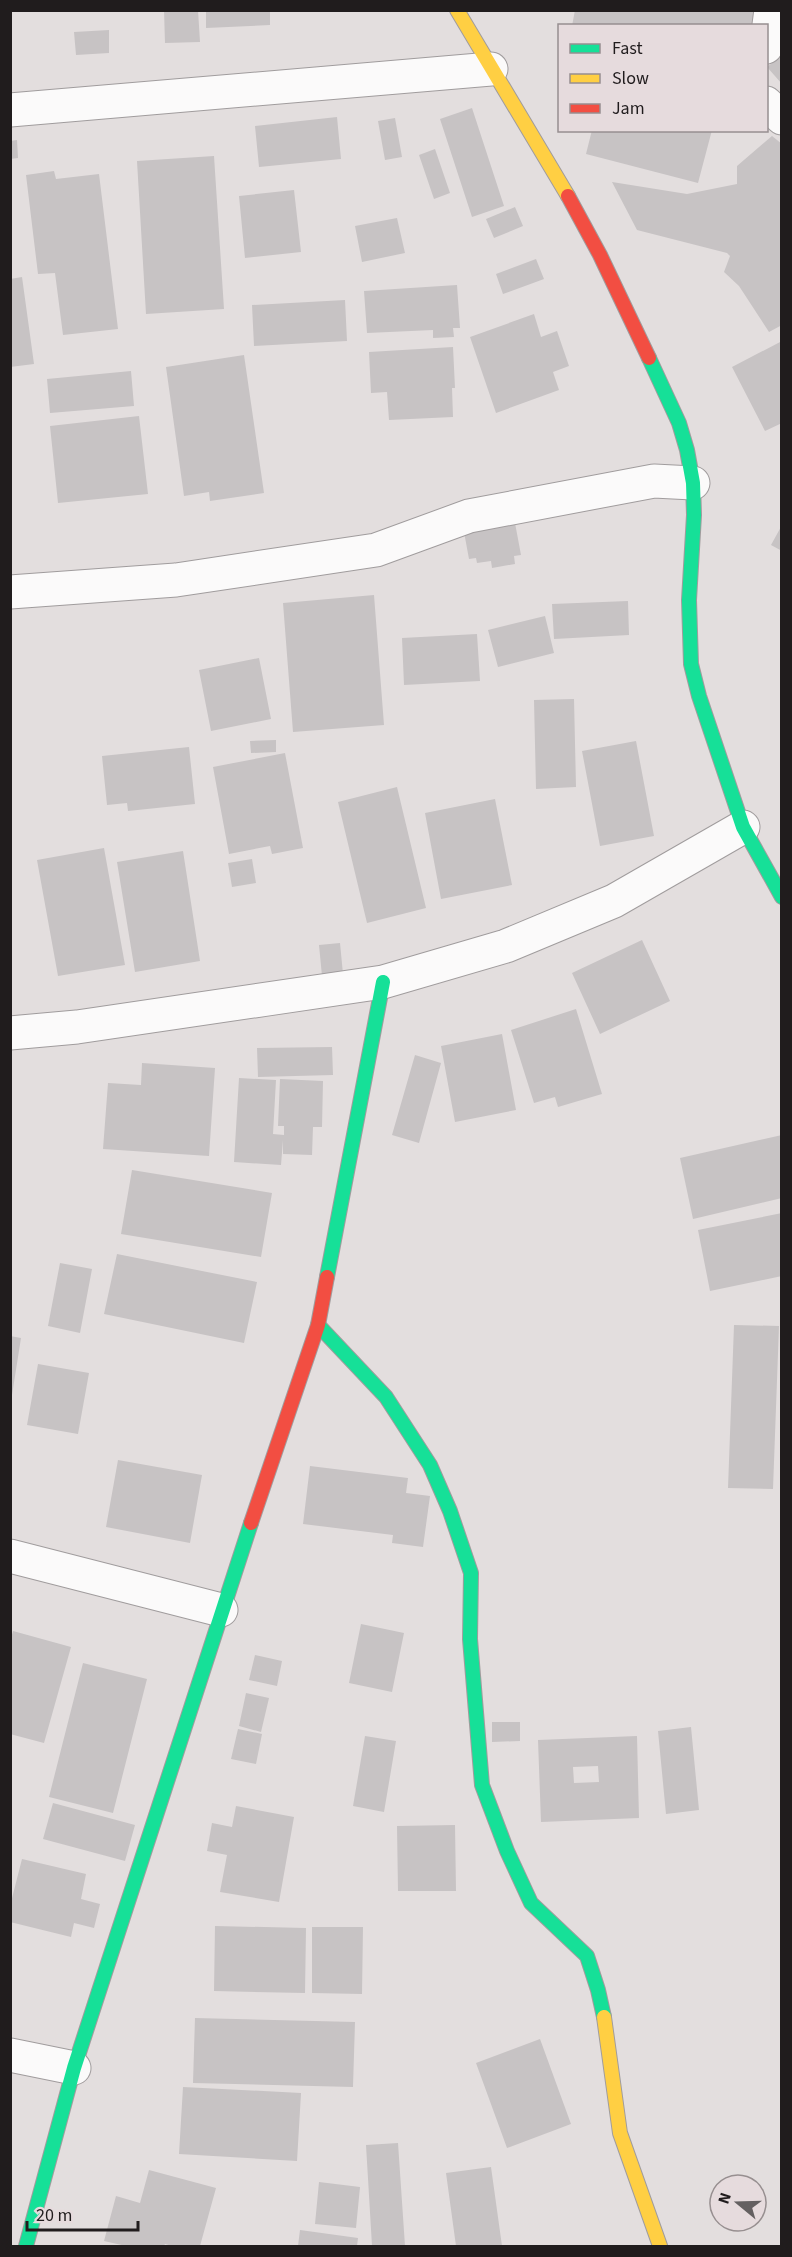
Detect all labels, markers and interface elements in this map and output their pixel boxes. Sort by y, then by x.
legend [558,24,768,132]
text: Fast [612,36,643,61]
text: Slow [612,66,649,91]
text: Jam [612,96,645,121]
north arrow [708,2173,768,2233]
text: N [713,2190,737,2207]
scale bar [27,2194,138,2232]
text: 20 m [36,2203,72,2228]

